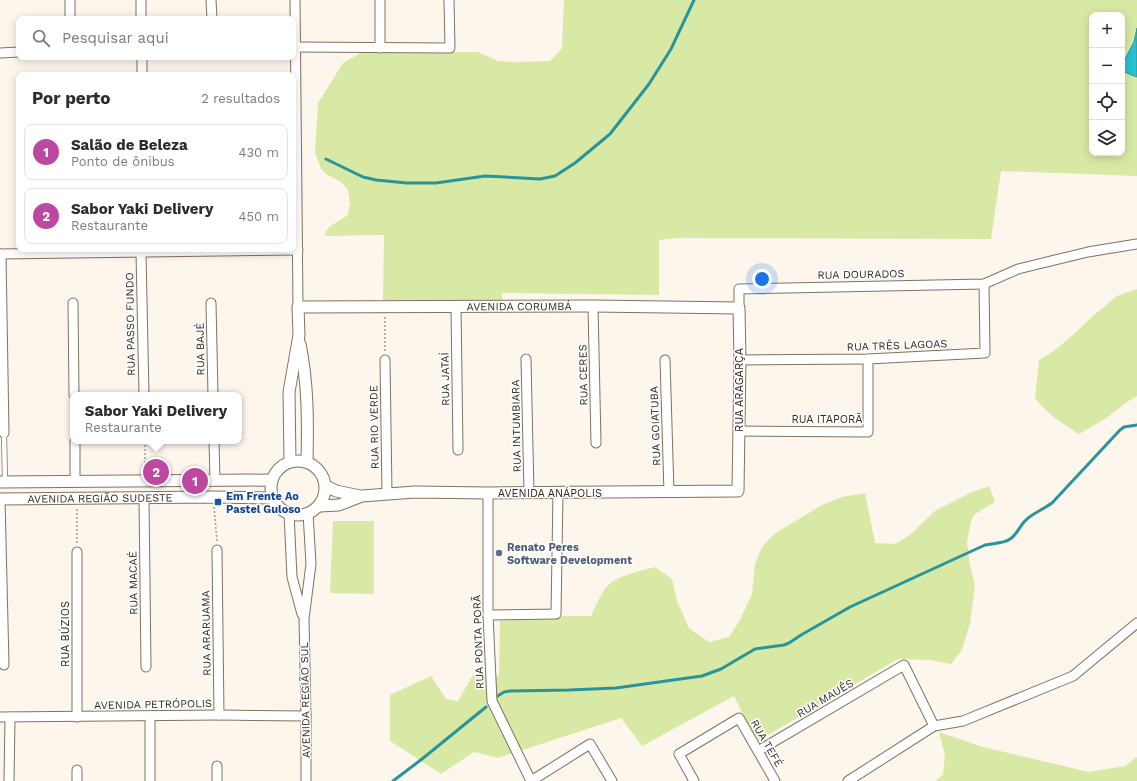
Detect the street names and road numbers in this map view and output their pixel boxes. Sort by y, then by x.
street label: RUA DOURADOS [817,267,905,282]
street label: RUA PASSO FUNDO [123,272,138,376]
street label: AVENIDA CORUMBÁ [467,299,572,313]
street label: RUA BAJÉ [193,322,207,376]
street label: RUA TRÊS LAGOAS [846,336,948,354]
street label: RUA CERES [576,344,591,406]
street label: RUA ARAGARÇA [733,348,746,432]
street label: RUA JATAÍ [438,352,452,406]
street label: RUA INTUMBIARA [509,379,524,473]
street label: RUA RIO VERDE [367,385,382,469]
street label: RUA GOIATUBA [648,386,663,466]
street label: RUA ITAPORÃ [791,413,863,426]
street label: AVENIDA ANÁPOLIS [498,486,602,500]
street label: AVENIDA REGIÃO SUDESTE [27,491,173,506]
street label: RUA MACAÉ [125,551,141,615]
street label: RUA ARARUAMA [199,590,214,676]
street label: RUA PONTA PORÃ [470,595,487,689]
street label: RUA BÚZIOS [58,601,72,667]
street label: AVENIDA REGIÃO SUL [298,641,313,758]
street label: RUA MAUÊS [794,676,856,720]
street label: AVENIDA PETRÓPOLIS [94,696,212,712]
street label: RUA TEFÉ [748,717,786,769]

